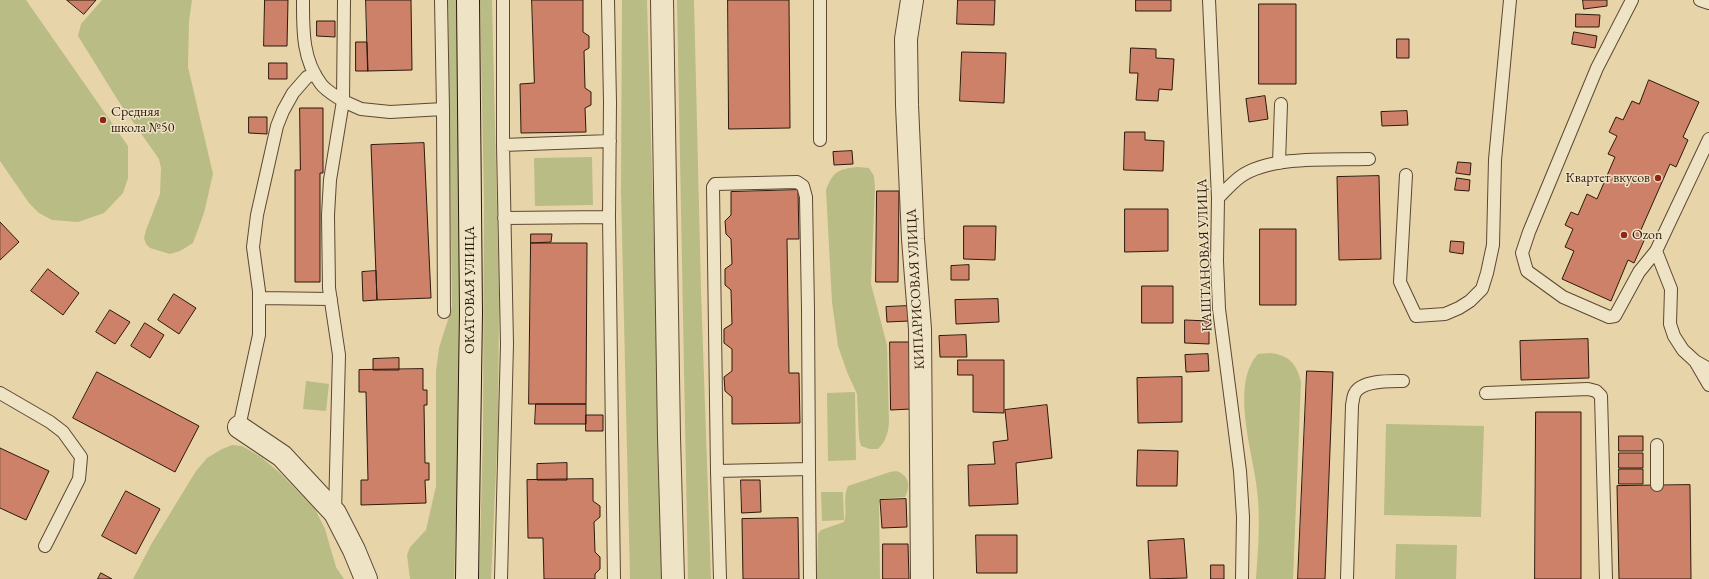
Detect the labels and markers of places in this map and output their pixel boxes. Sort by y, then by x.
place label: Средняя школа №50 [111,104,174,136]
marker: Средняя школа №50 [98,115,108,125]
place label: Квартет вкусов [1566,170,1650,186]
marker: Квартет вкусов [1653,173,1663,183]
place label: Ozon [1632,227,1662,243]
marker: Ozon [1619,230,1629,240]

